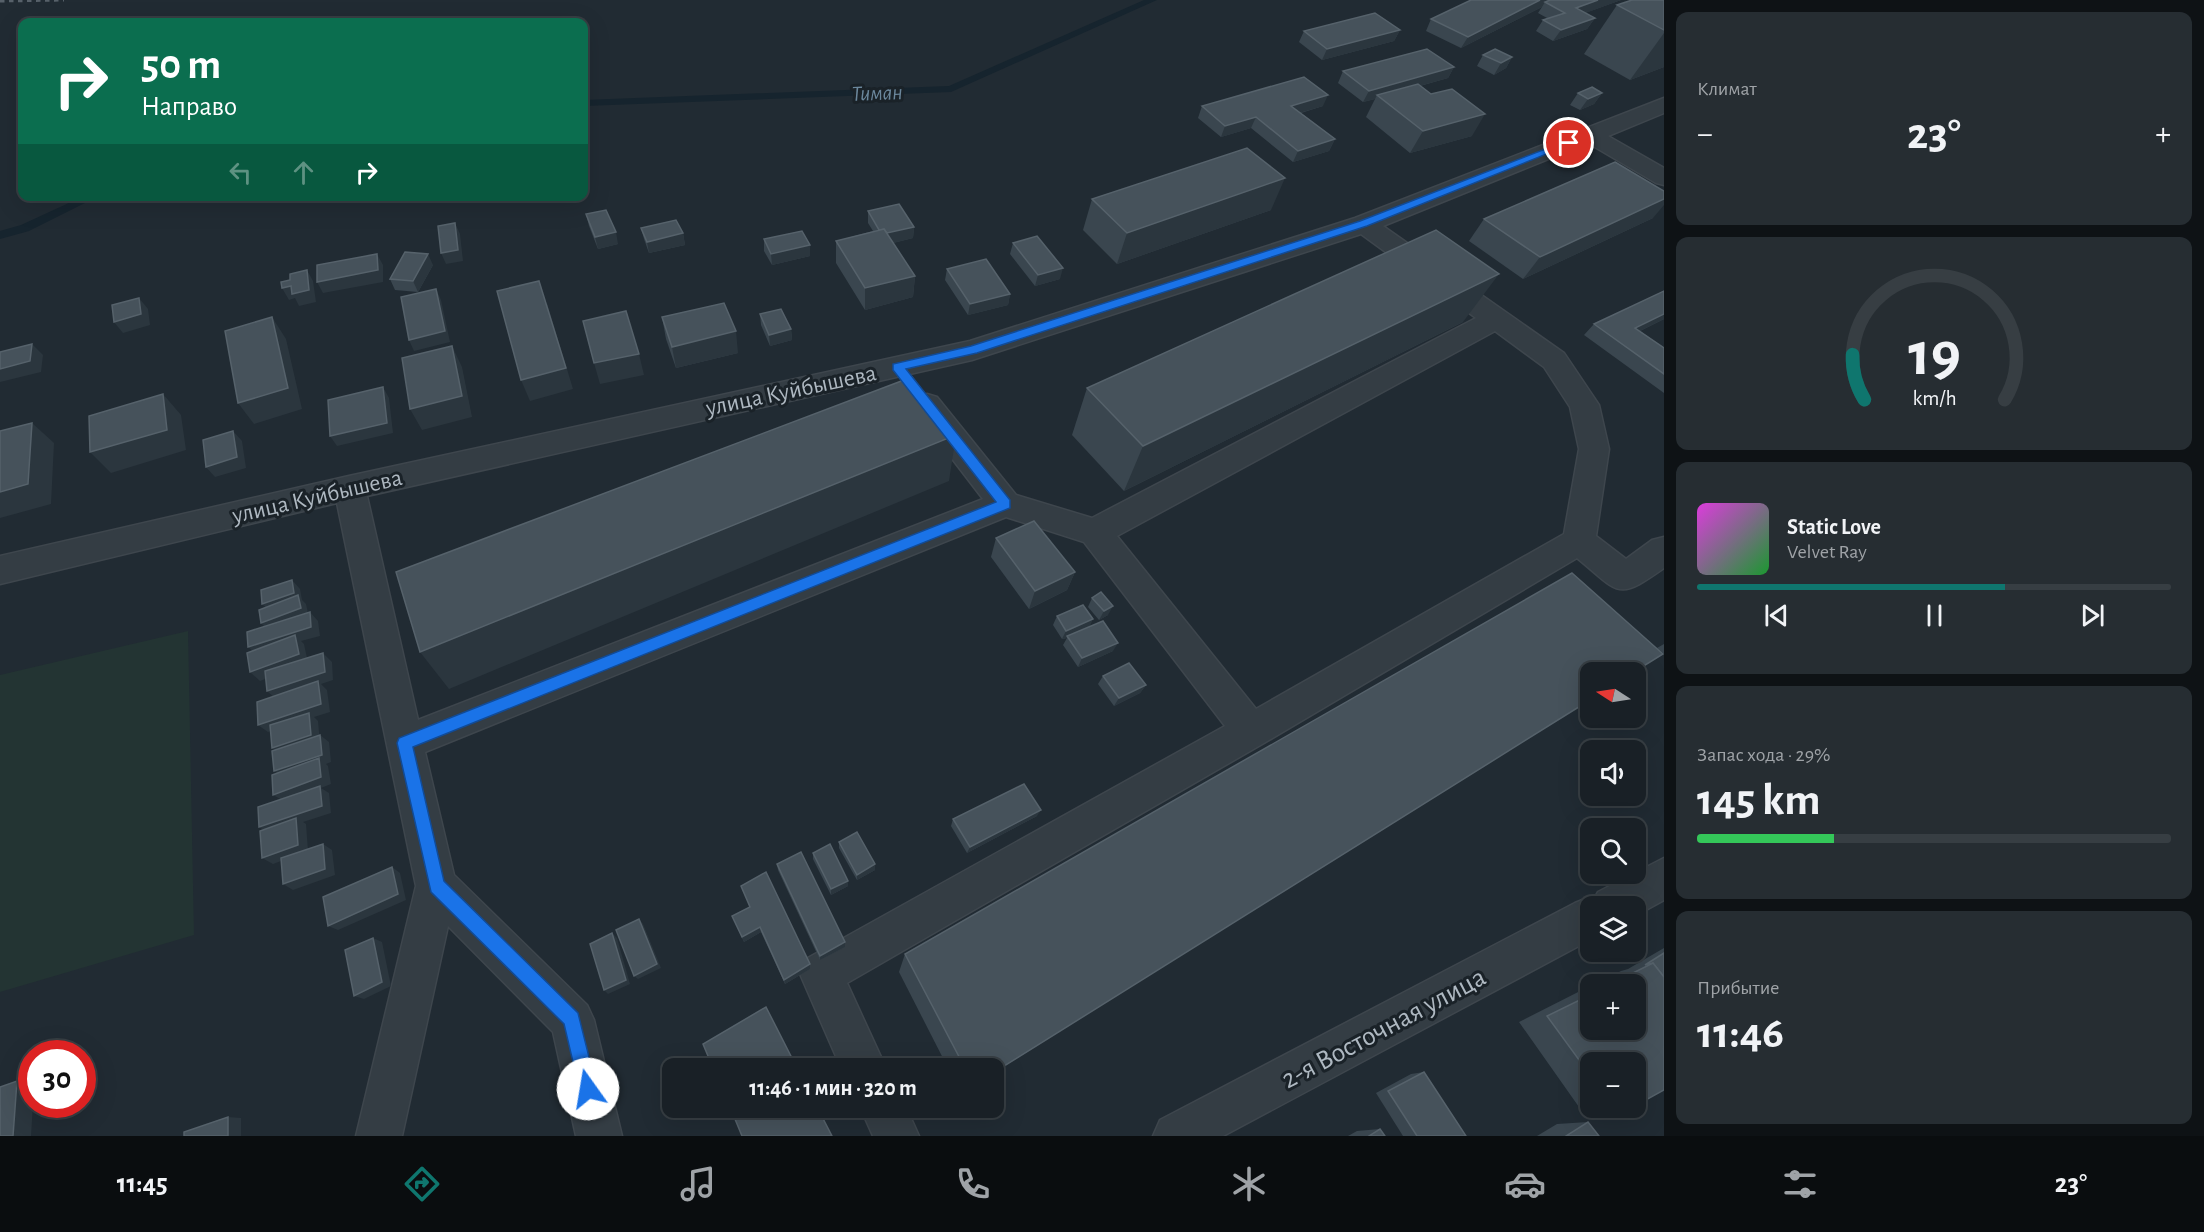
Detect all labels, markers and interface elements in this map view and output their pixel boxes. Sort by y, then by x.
icon: right [42,42,120,120]
text: 50 m [141,44,221,86]
text: Климат [1697,79,1757,99]
water label: Тиман [851,81,903,105]
text: Направо [141,93,237,120]
text: 23° [1907,112,1961,157]
pin [1543,117,1594,168]
text: − [1697,118,1713,151]
text: + [2155,118,2171,151]
icon: arrive [1552,126,1585,159]
icon: left [224,156,257,189]
icon: ahead [287,156,320,189]
icon: right [350,156,383,189]
text: 19 [1908,324,1960,386]
street label: улица Куйбышева [703,361,879,421]
text: km/h [1912,389,1956,410]
street label: улица Куйбышева [229,466,404,528]
text: Static Love [1787,516,1881,538]
text: Velvet Ray [1787,542,1867,562]
icon: previous [1760,599,1793,632]
icon: pause [1918,599,1951,632]
icon: next [2076,599,2109,632]
north arrow [1580,662,1646,728]
map controls [1580,662,1646,1118]
button: sound [1580,740,1646,806]
text: Запас хода · 29% [1697,745,1831,765]
text: 145 km [1697,778,1821,823]
button: search [1580,818,1646,884]
button: layers [1580,896,1646,962]
street label: 2-я Восточная улица [1277,963,1491,1094]
button: + [1580,974,1646,1040]
text: Прибытие [1697,978,1779,998]
text: 11:46 [1697,1011,1784,1056]
speed limit sign: 30 [18,1040,96,1118]
button: − [1580,1052,1646,1118]
position arrow [556,1057,620,1121]
text: 11:46 · 1 мин · 320 m [749,1077,917,1099]
icon: directions [401,1163,443,1205]
icon: music [677,1163,719,1205]
icon: phone [952,1163,994,1205]
icon: climate [1228,1163,1270,1205]
icon: car [1504,1163,1546,1205]
icon: filters [1779,1163,1821,1205]
text: 11:45 [117,1170,168,1197]
text: 23° [2055,1170,2087,1197]

